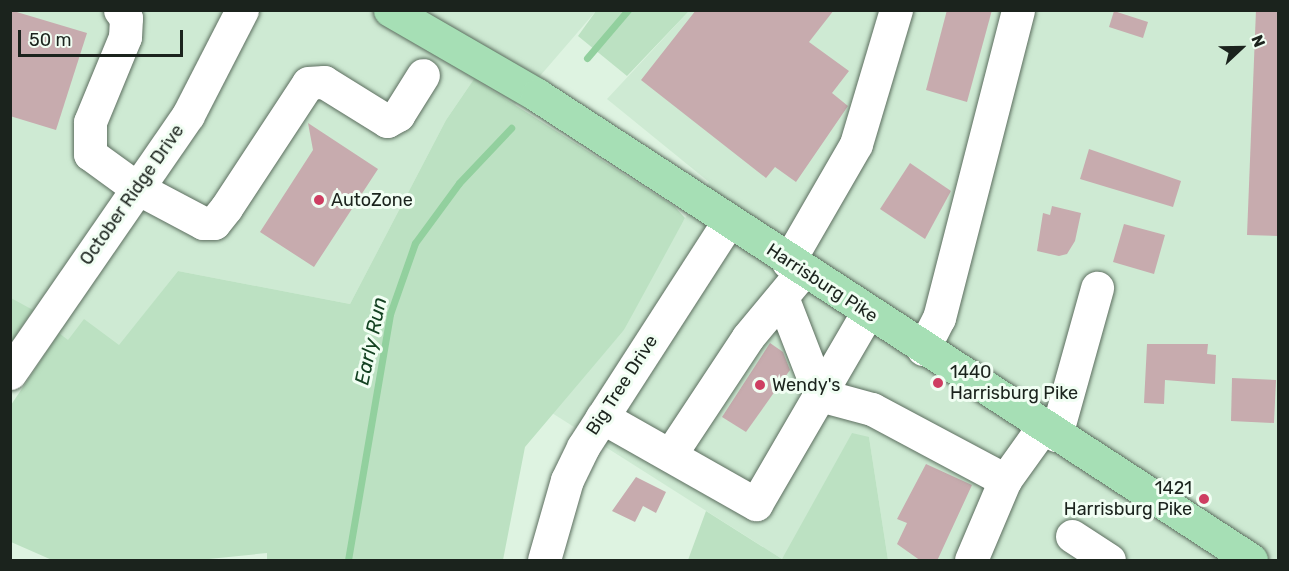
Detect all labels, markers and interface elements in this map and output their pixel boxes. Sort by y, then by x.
scale bar [21,18,186,56]
north arrow [1211,18,1271,78]
text: 50 m [29,29,72,51]
text: N [1247,32,1269,50]
street label: October Ridge Drive [75,120,189,270]
place label: AutoZone [331,189,413,211]
marker: AutoZone [312,193,326,207]
street label: Harrisburg Pike [762,239,882,327]
water label: Early Run [350,295,392,387]
street label: Big Tree Drive [582,331,662,439]
place label: 1440 Harrisburg Pike [950,362,1078,404]
place label: Wendy's [772,374,840,396]
marker: 1440 Harrisburg Pike [931,376,945,390]
marker: Wendy's [753,378,767,392]
place label: 1421 Harrisburg Pike [1064,478,1192,520]
marker: 1421 Harrisburg Pike [1197,492,1211,506]

